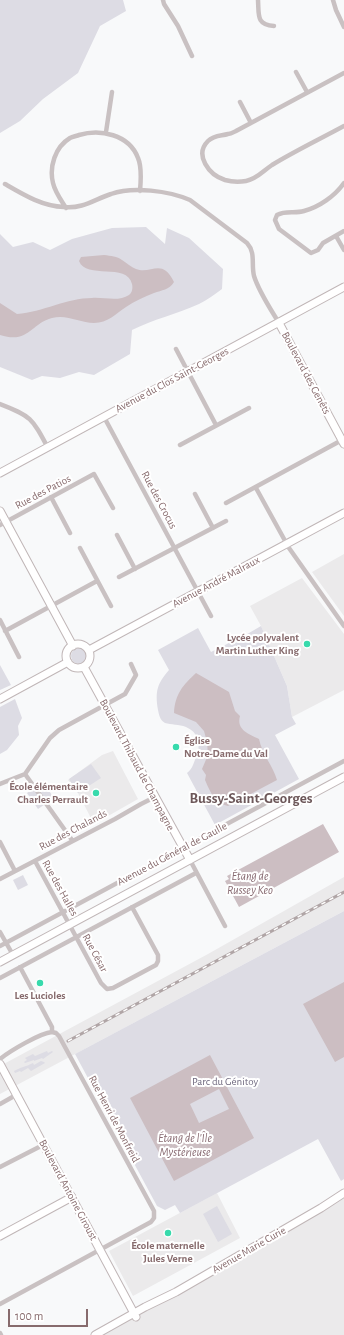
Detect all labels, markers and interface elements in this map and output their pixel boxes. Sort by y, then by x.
street label: Boulevard des Genêts [279,329,333,417]
street label: Avenue du Clos Saint-Georges [113,344,231,416]
street label: Rue des Crocus [138,469,180,531]
street label: Rue des Patios [13,472,73,512]
street label: Avenue André Malraux [170,553,262,611]
place label: Lycée polyvalent Martin Luther King [216,631,299,657]
marker: Lycée polyvalent Martin Luther King [302,639,312,649]
street label: Boulevard Thibaud de Champagne [97,697,177,833]
place label: Église Notre-Dame du Val [184,734,268,760]
marker: Église Notre-Dame du Val [171,742,181,752]
place label: École élémentaire Charles Perrault [9,780,88,806]
marker: École élémentaire Charles Perrault [91,788,101,798]
district label: Bussy-Saint-Georges [189,789,313,807]
street label: Rue des Chalands [37,807,109,853]
street label: Avenue du Général de Gaulle [115,819,229,889]
street label: Rue des Halles [39,858,81,918]
water label: Étang de Russey Keo [227,869,273,897]
street label: Rue César [79,932,111,974]
marker: Les Lucioles [35,978,45,988]
place label: Les Lucioles [14,989,66,1003]
street label: Rue Henri de Monfreid [86,1073,142,1165]
park label: Parc du Génitoy [192,1075,258,1089]
water label: Étang de l'Île Mystérieuse [158,1131,212,1159]
street label: Boulevard Antoine Giroust [36,1137,100,1243]
street label: Avenue Marie Curie [210,1224,288,1276]
marker: École maternelle Jules Verne [163,1228,173,1238]
place label: École maternelle Jules Verne [131,1239,205,1265]
scale bar [10,1301,90,1327]
text: 100 m [15,1310,43,1322]

